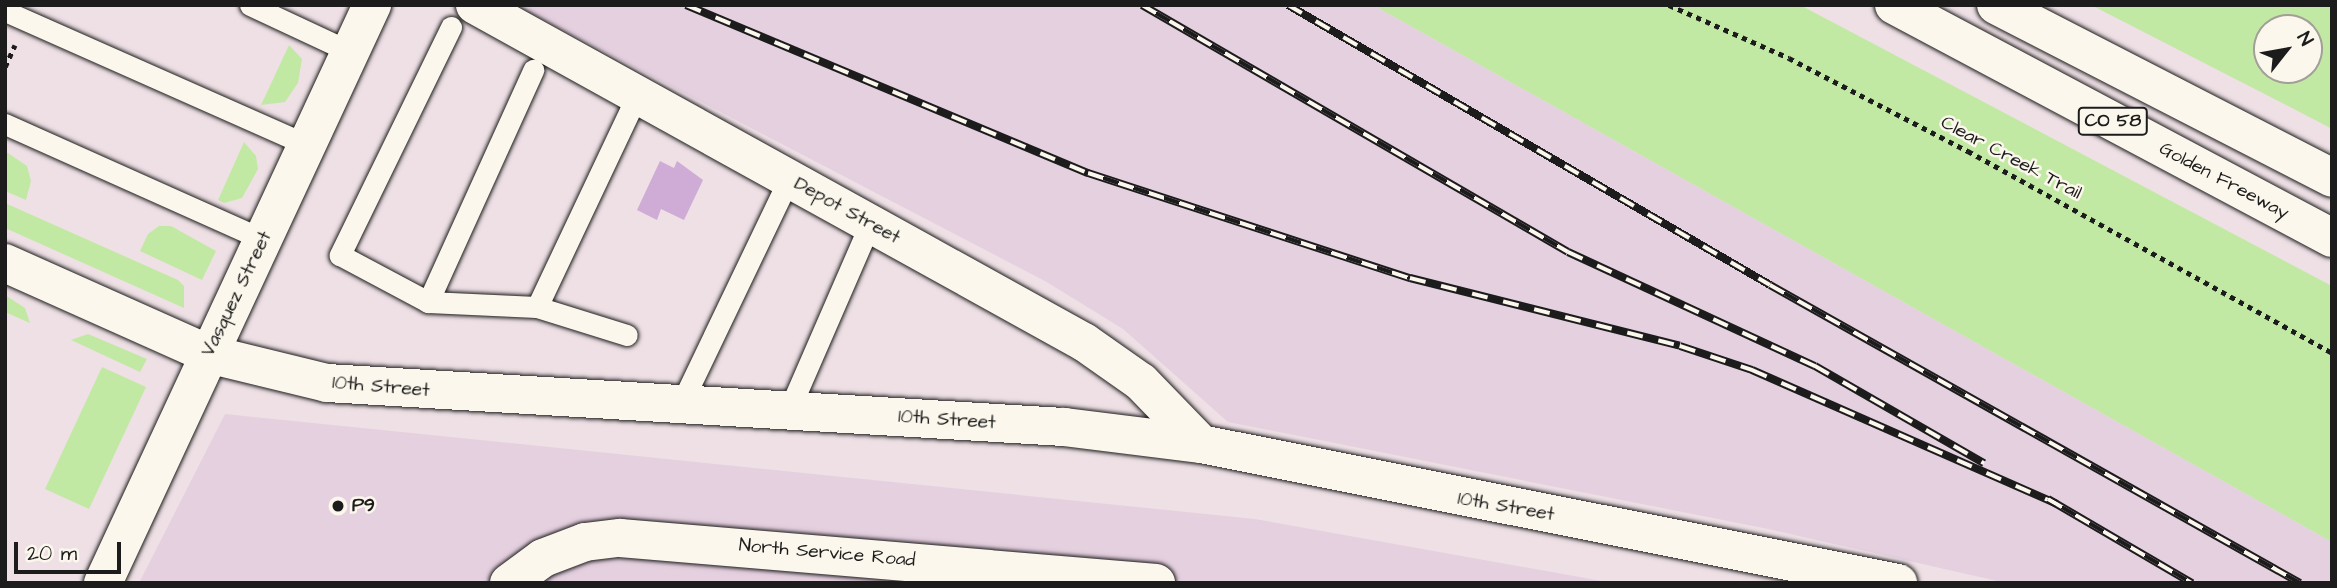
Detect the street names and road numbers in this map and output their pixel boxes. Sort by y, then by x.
road number: CO 58 [2076,106,2150,136]
street label: Clear Creek Trail [1937,111,2085,205]
street label: Golden Freeway [2155,137,2293,225]
street label: Depot Street [790,172,904,250]
street label: Vasquez Street [197,228,277,360]
street label: 10th Street [331,371,431,403]
street label: 10th Street [897,405,997,435]
street label: 10th Street [1456,487,1556,527]
street label: North Service Road [738,534,916,572]

